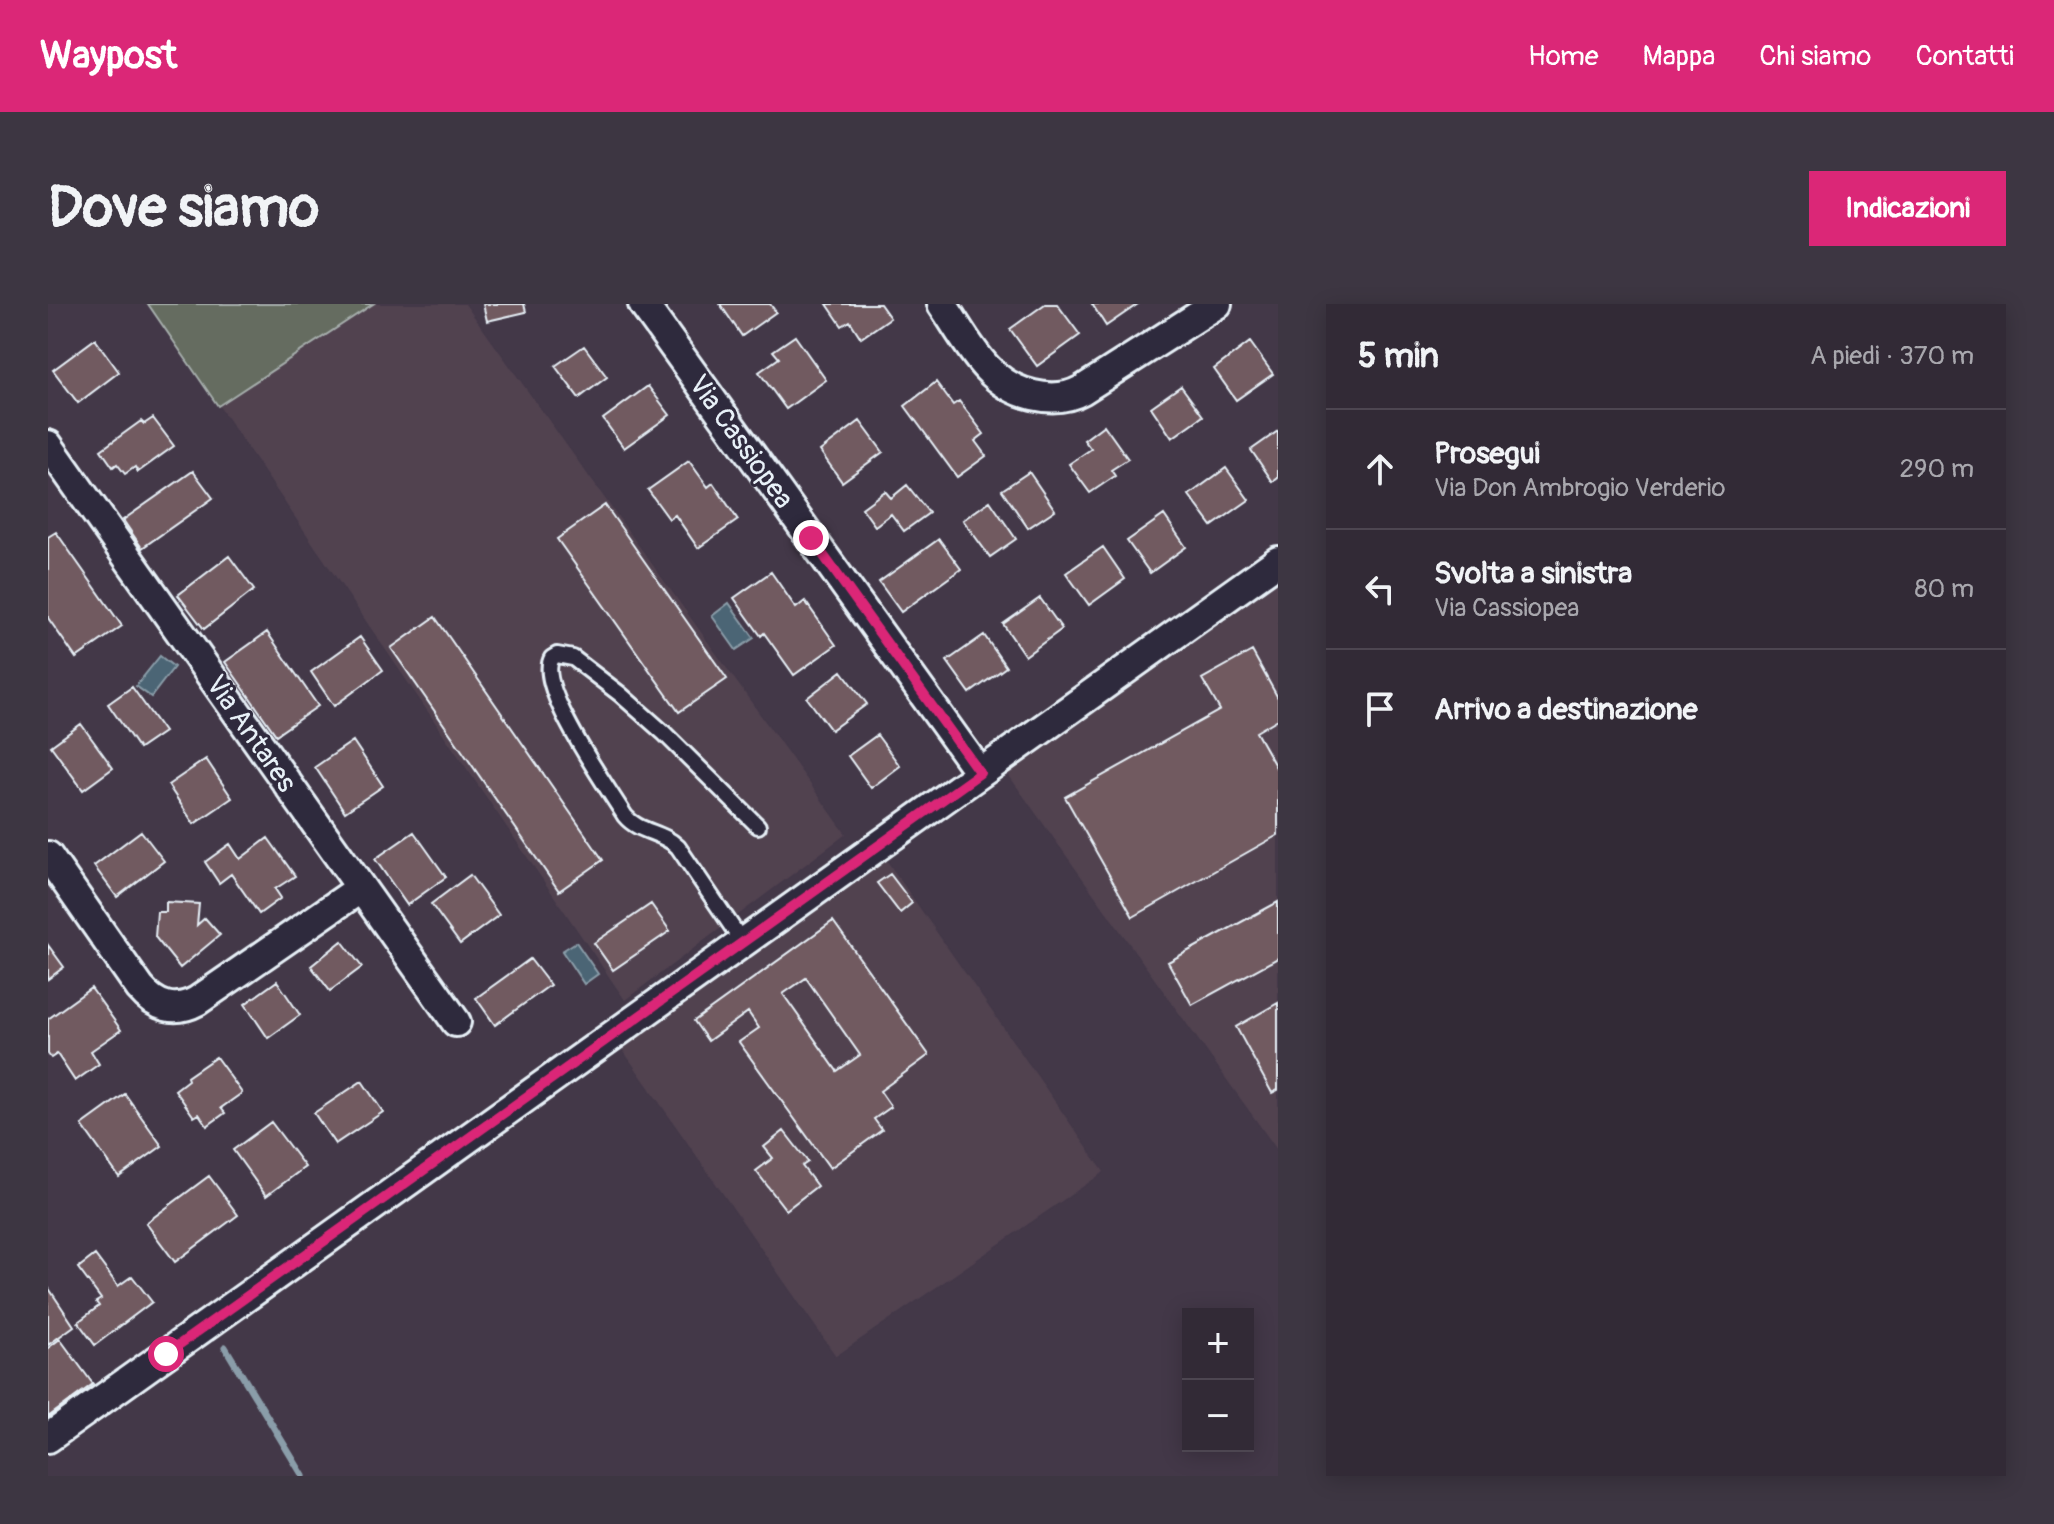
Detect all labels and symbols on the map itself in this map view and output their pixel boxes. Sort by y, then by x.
street label: Via Cassiopea [681,368,801,515]
route end [793,520,829,556]
street label: Via Antares [198,669,304,799]
route start [148,1336,184,1372]

